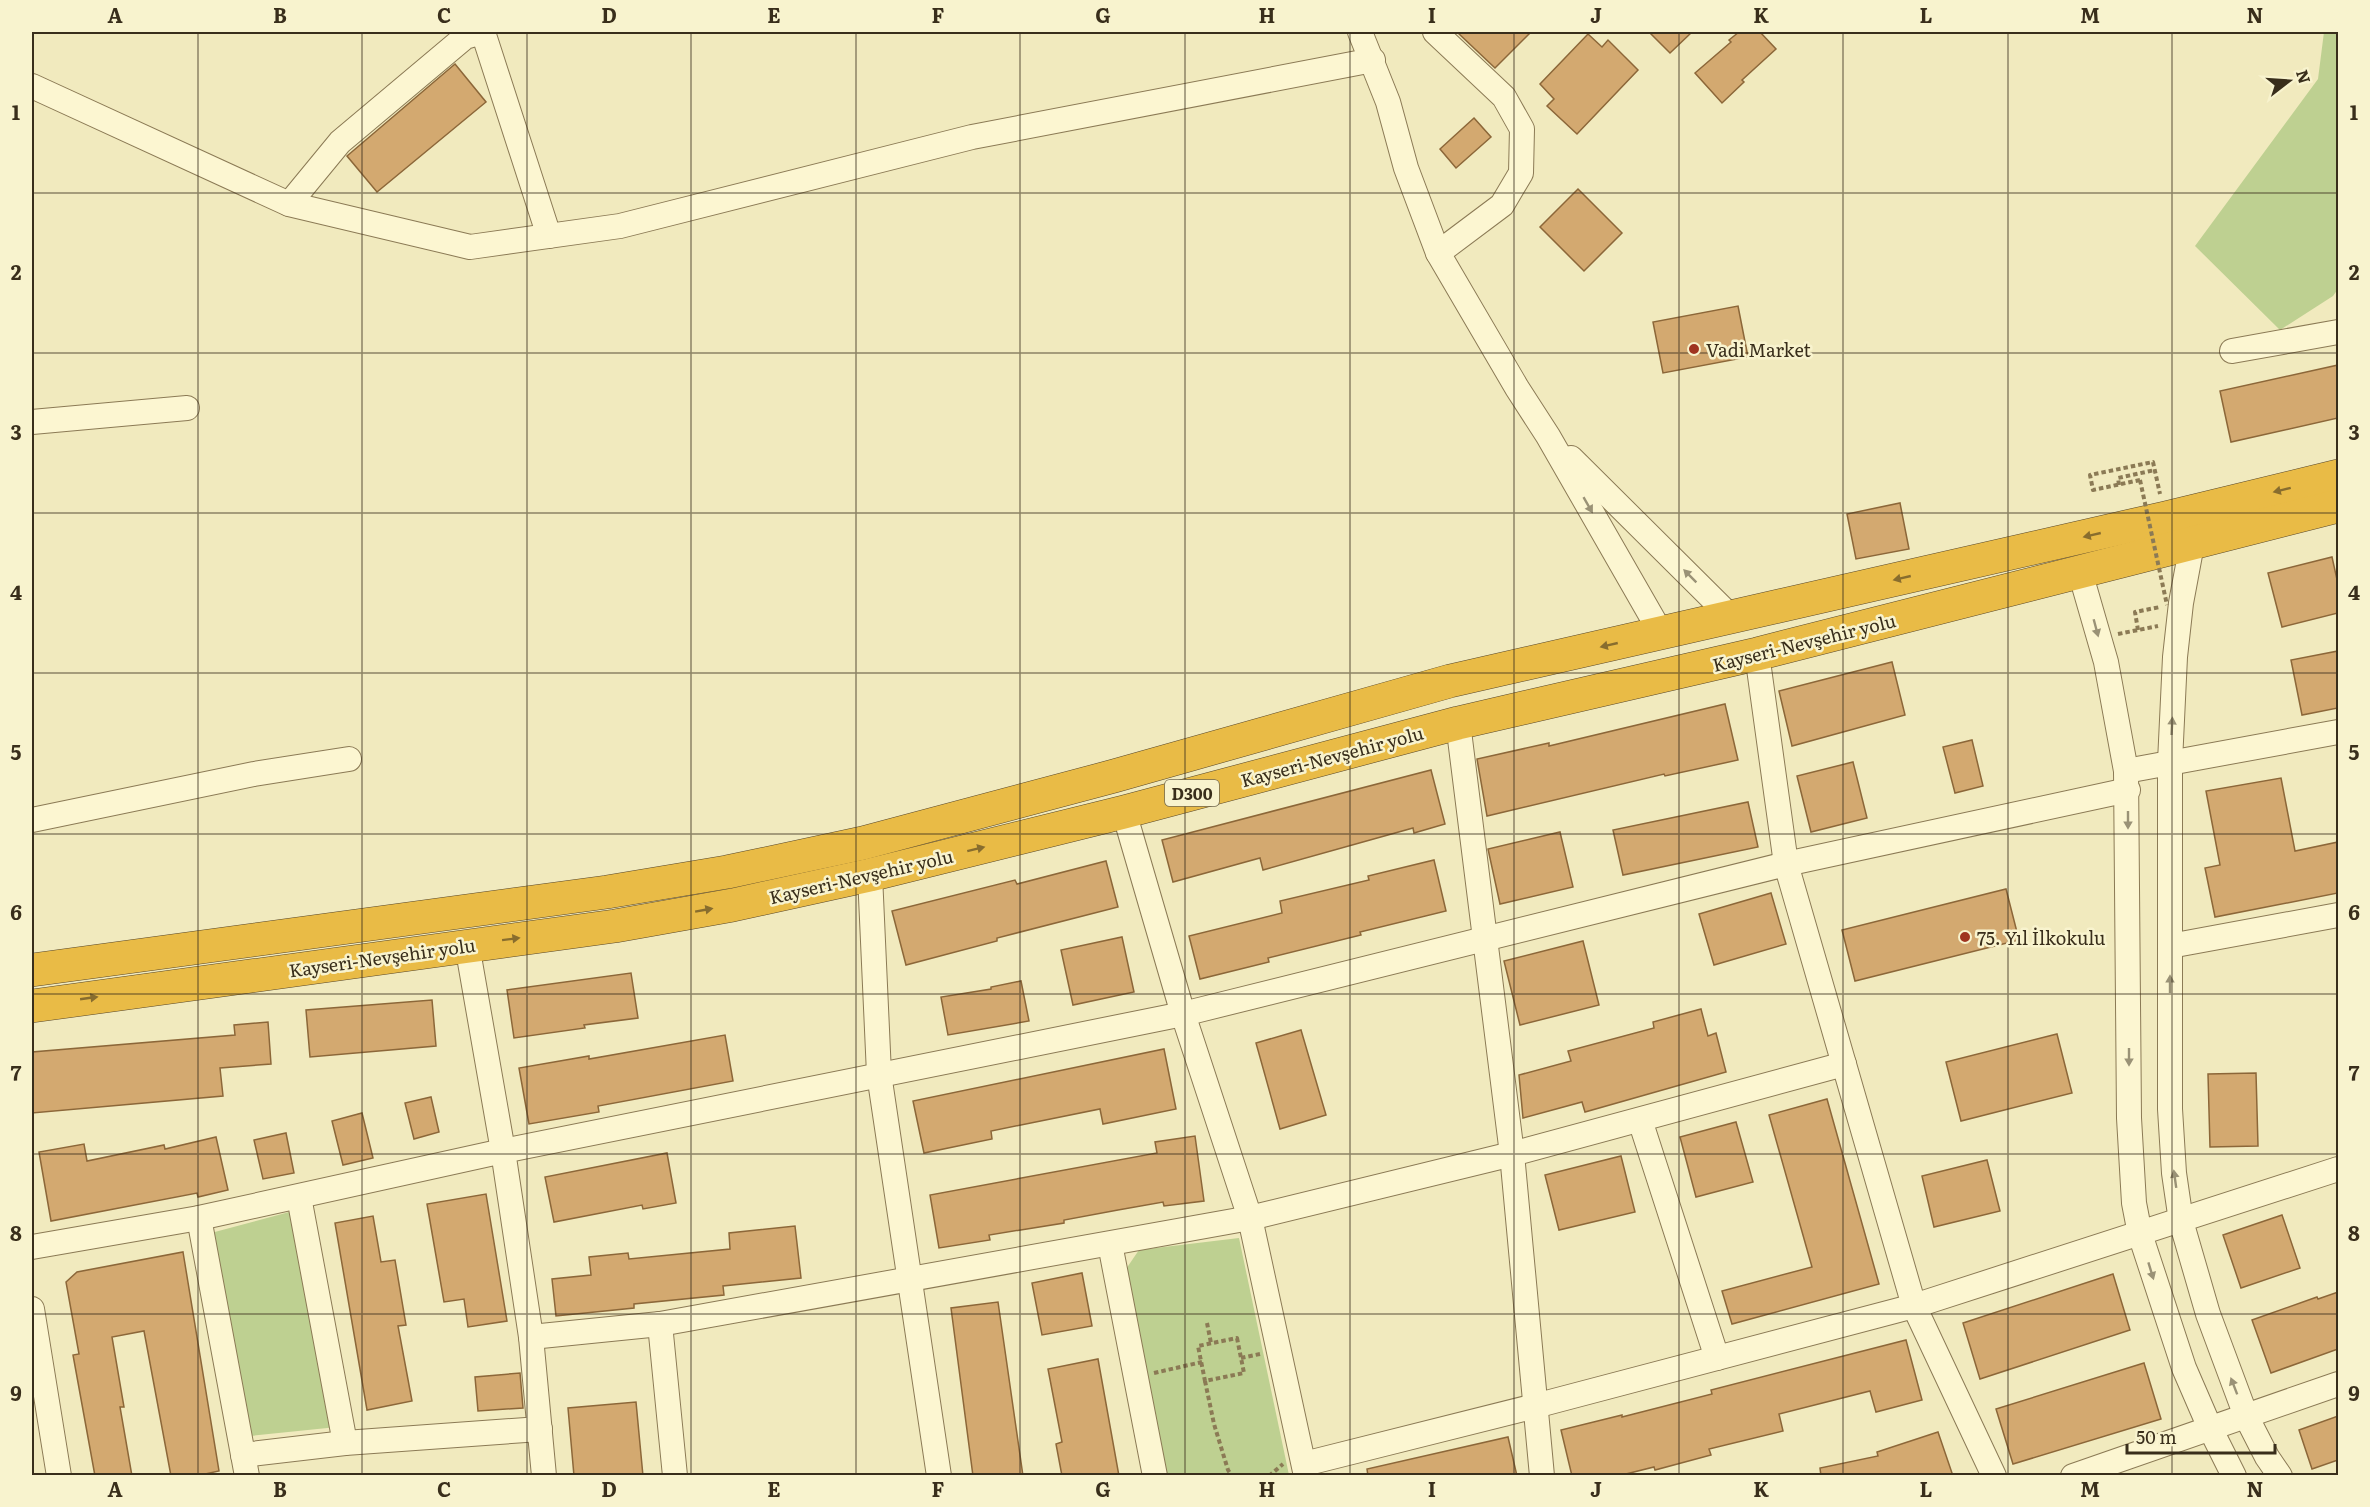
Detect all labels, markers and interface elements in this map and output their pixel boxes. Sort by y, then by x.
text: A [107,0,123,29]
text: B [273,0,287,29]
text: C [437,0,451,29]
text: D [601,0,617,29]
text: E [767,0,781,29]
text: F [932,0,945,29]
text: G [1095,0,1111,29]
text: H [1259,0,1275,29]
text: I [1428,0,1436,29]
text: J [1590,0,1602,29]
text: K [1753,0,1769,29]
text: L [1920,0,1933,29]
text: M [2080,0,2100,29]
text: N [2247,0,2263,29]
north arrow [2259,51,2319,111]
text: N [2291,66,2318,86]
text: 1 [12,96,20,126]
text: 1 [2350,96,2358,126]
text: 2 [11,256,22,286]
text: 2 [2349,256,2360,286]
place label: Vadi Market [1706,336,1811,363]
marker: Vadi Market [1687,342,1701,356]
text: 3 [10,416,22,446]
text: 3 [2348,416,2360,446]
one-way arrow [2272,486,2291,496]
one-way arrow [1582,497,1593,513]
one-way arrow [2082,531,2101,540]
one-way arrow [1682,569,1697,583]
one-way arrow [1893,574,1911,584]
text: 4 [10,576,22,606]
text: 4 [2348,576,2360,606]
street label: Kayseri-Nevşehir yolu [1709,606,1899,678]
one-way arrow [2092,620,2101,638]
one-way arrow [1600,641,1619,650]
one-way arrow [2168,717,2177,736]
street label: Kayseri-Nevşehir yolu [1238,719,1426,793]
text: 5 [11,736,22,766]
text: 5 [2349,736,2360,766]
road number: D300 [1165,780,1219,806]
one-way arrow [2123,811,2133,830]
street label: Kayseri-Nevşehir yolu [766,842,956,910]
one-way arrow [967,843,985,853]
text: 6 [10,896,22,926]
text: 6 [2348,896,2360,926]
one-way arrow [695,905,714,914]
place label: 75. Yıl İlkokulu [1977,924,2105,951]
marker: 75. Yıl İlkokulu [1958,930,1972,944]
street label: Kayseri-Nevşehir yolu [287,931,477,983]
one-way arrow [502,935,521,944]
one-way arrow [2165,975,2175,994]
one-way arrow [80,993,99,1002]
one-way arrow [2124,1048,2134,1067]
text: 7 [11,1057,22,1087]
text: 7 [2349,1057,2360,1087]
one-way arrow [2170,1170,2180,1189]
text: 8 [10,1217,22,1247]
text: 8 [2348,1217,2360,1247]
one-way arrow [2147,1262,2156,1280]
text: 9 [10,1377,22,1407]
one-way arrow [2229,1377,2238,1395]
text: 9 [2348,1377,2360,1407]
scale bar [2127,1417,2276,1455]
text: 50 m [2136,1423,2177,1450]
text: A [107,1473,123,1503]
text: B [273,1473,287,1503]
text: C [437,1473,451,1503]
text: D [601,1473,617,1503]
text: E [767,1473,781,1503]
text: F [932,1473,945,1503]
text: G [1095,1473,1111,1503]
text: H [1259,1473,1275,1503]
text: I [1428,1473,1436,1503]
text: J [1590,1473,1602,1503]
text: K [1753,1473,1769,1503]
text: L [1920,1473,1933,1503]
text: M [2080,1473,2100,1503]
text: N [2247,1473,2263,1503]

